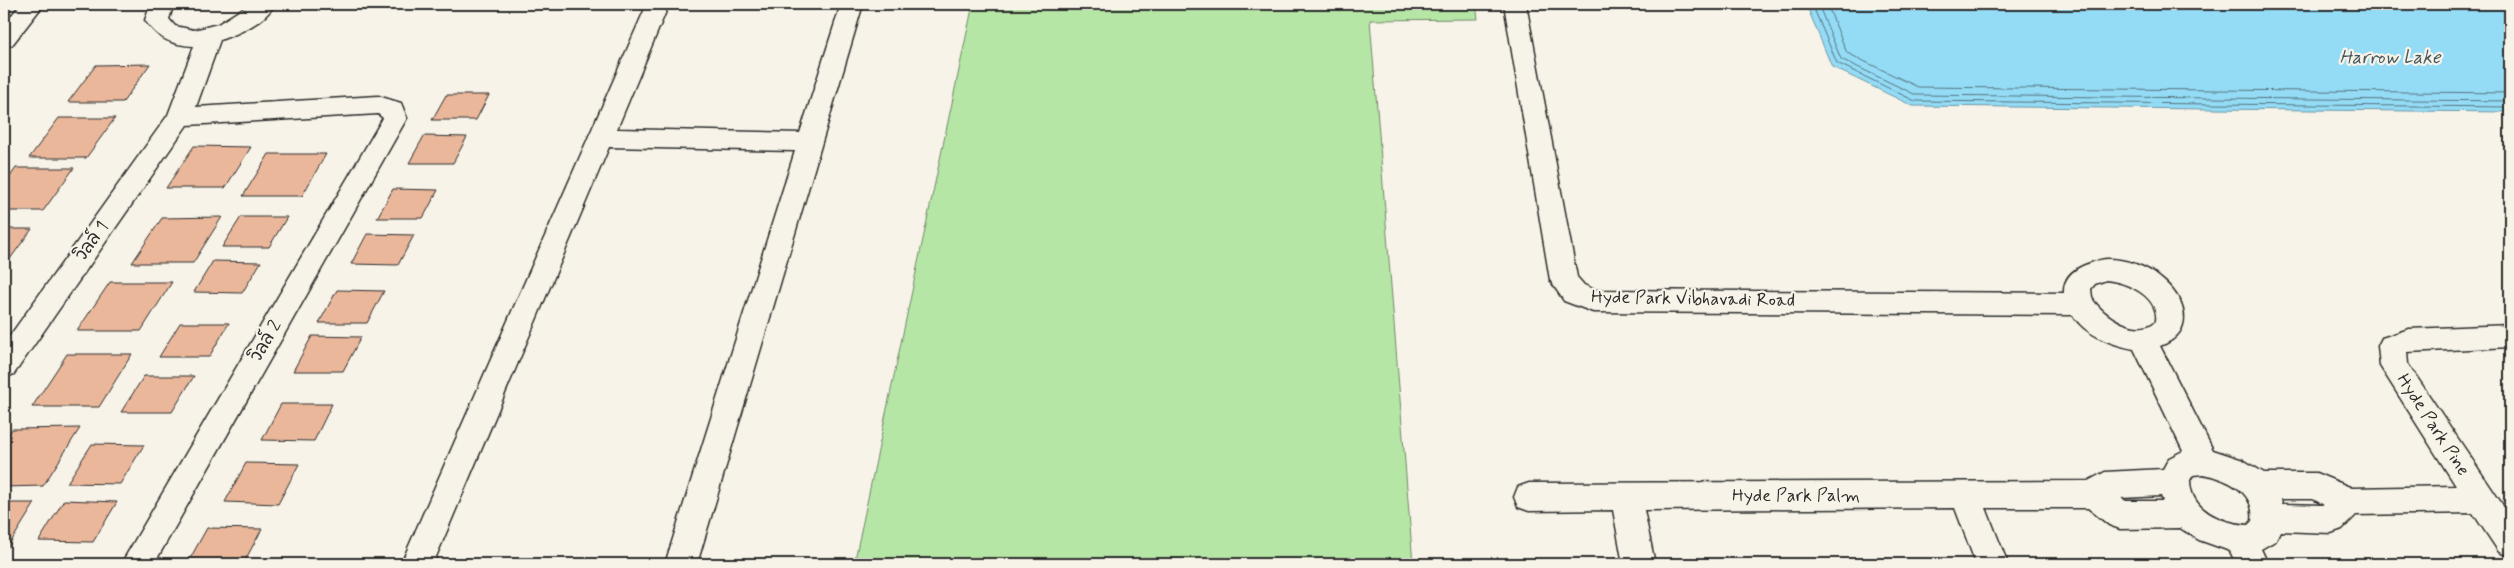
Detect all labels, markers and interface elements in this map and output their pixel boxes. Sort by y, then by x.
water label: Harrow Lake [2339,45,2442,70]
street label: วิลล์ 1 [68,215,114,266]
street label: Hyde Park Vibhavadi Road [1591,285,1795,313]
street label: วิลล์ 2 [243,315,287,366]
street label: Hyde Park Pine [2391,369,2475,481]
street label: Hyde Park Palm [1732,484,1860,508]

